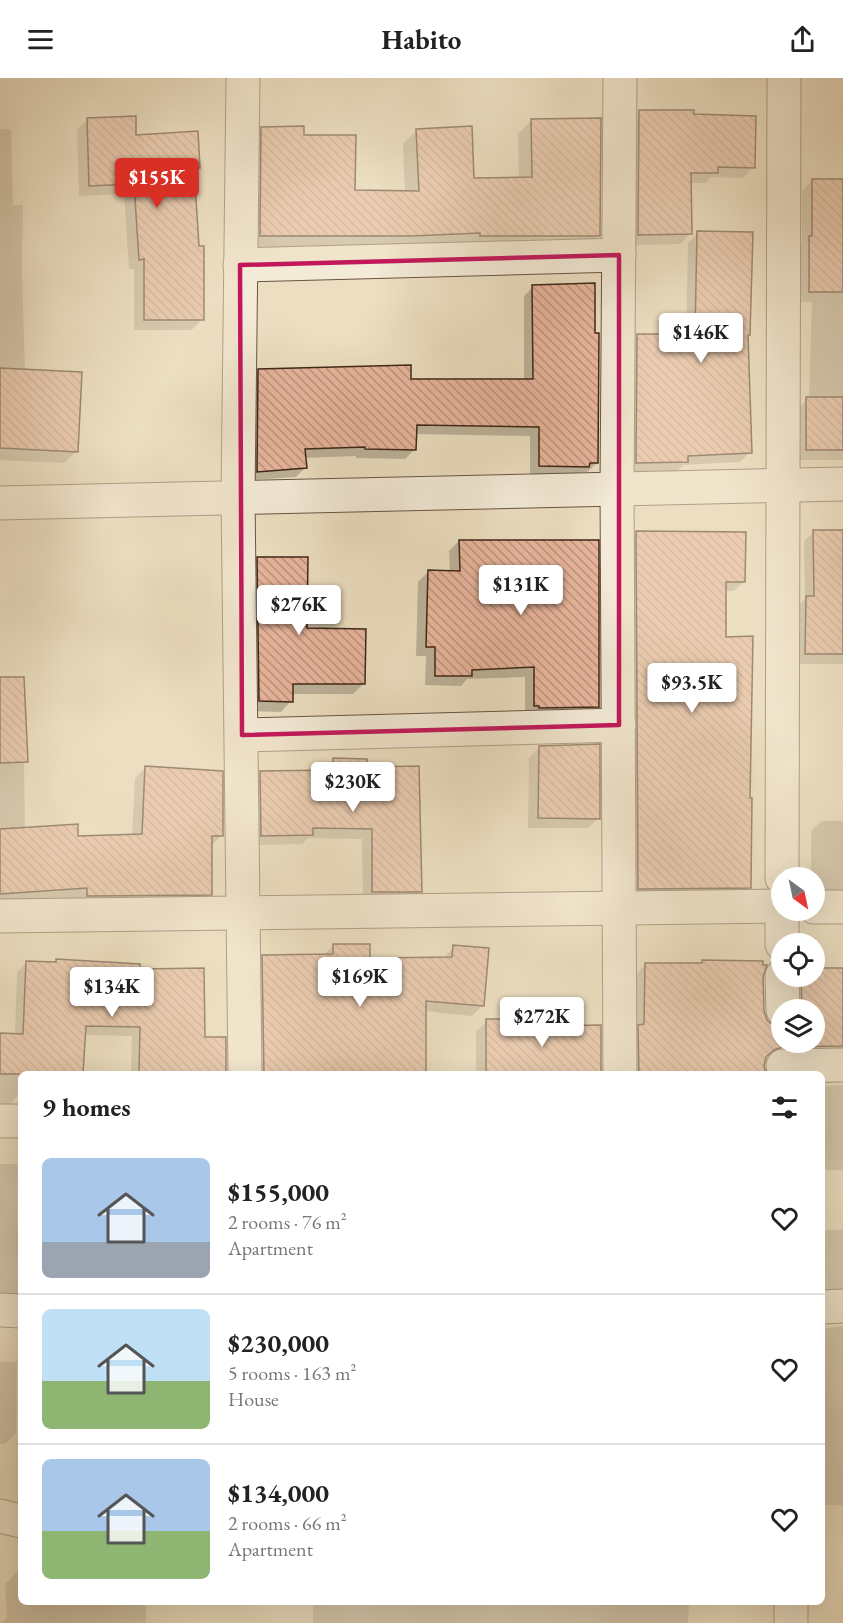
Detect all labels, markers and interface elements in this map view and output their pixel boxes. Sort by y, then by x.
text: Habito [382,22,461,57]
icon: menu [24,23,57,56]
icon: share [786,23,819,56]
pin: $155K [115,158,199,209]
text: $155K [129,164,185,190]
pin: $146K [659,313,743,364]
text: $146K [673,319,729,345]
pin: $131K [479,565,563,616]
text: $131K [493,571,549,597]
pin: $276K [257,585,341,636]
text: $276K [271,591,327,617]
pin: $93.5K [643,663,741,714]
text: $93.5K [661,669,723,695]
pin: $230K [311,762,395,813]
text: $230K [325,768,381,794]
north arrow [771,867,825,921]
map controls [771,867,825,1053]
button: locate [771,933,825,987]
pin: $169K [318,957,402,1008]
text: $169K [332,963,388,989]
pin: $134K [70,967,154,1018]
text: $134K [84,973,140,999]
pin: $272K [500,997,584,1048]
button: layers [771,999,825,1053]
text: $272K [514,1003,570,1029]
text: 9 homes [42,1090,131,1124]
icon: filters [768,1091,801,1124]
text: $155,000 [228,1175,329,1209]
icon: home [90,1182,162,1254]
icon: heart [768,1202,801,1235]
text: 2 rooms · 76 m² [228,1209,347,1235]
text: Apartment [228,1235,313,1261]
text: $230,000 [228,1326,329,1360]
icon: home [90,1333,162,1405]
icon: heart [768,1353,801,1386]
text: 5 rooms · 163 m² [228,1360,356,1386]
text: House [228,1386,279,1412]
text: $134,000 [228,1476,329,1510]
icon: home [90,1483,162,1555]
icon: heart [768,1503,801,1536]
text: 2 rooms · 66 m² [228,1510,347,1536]
text: Apartment [228,1536,313,1562]

